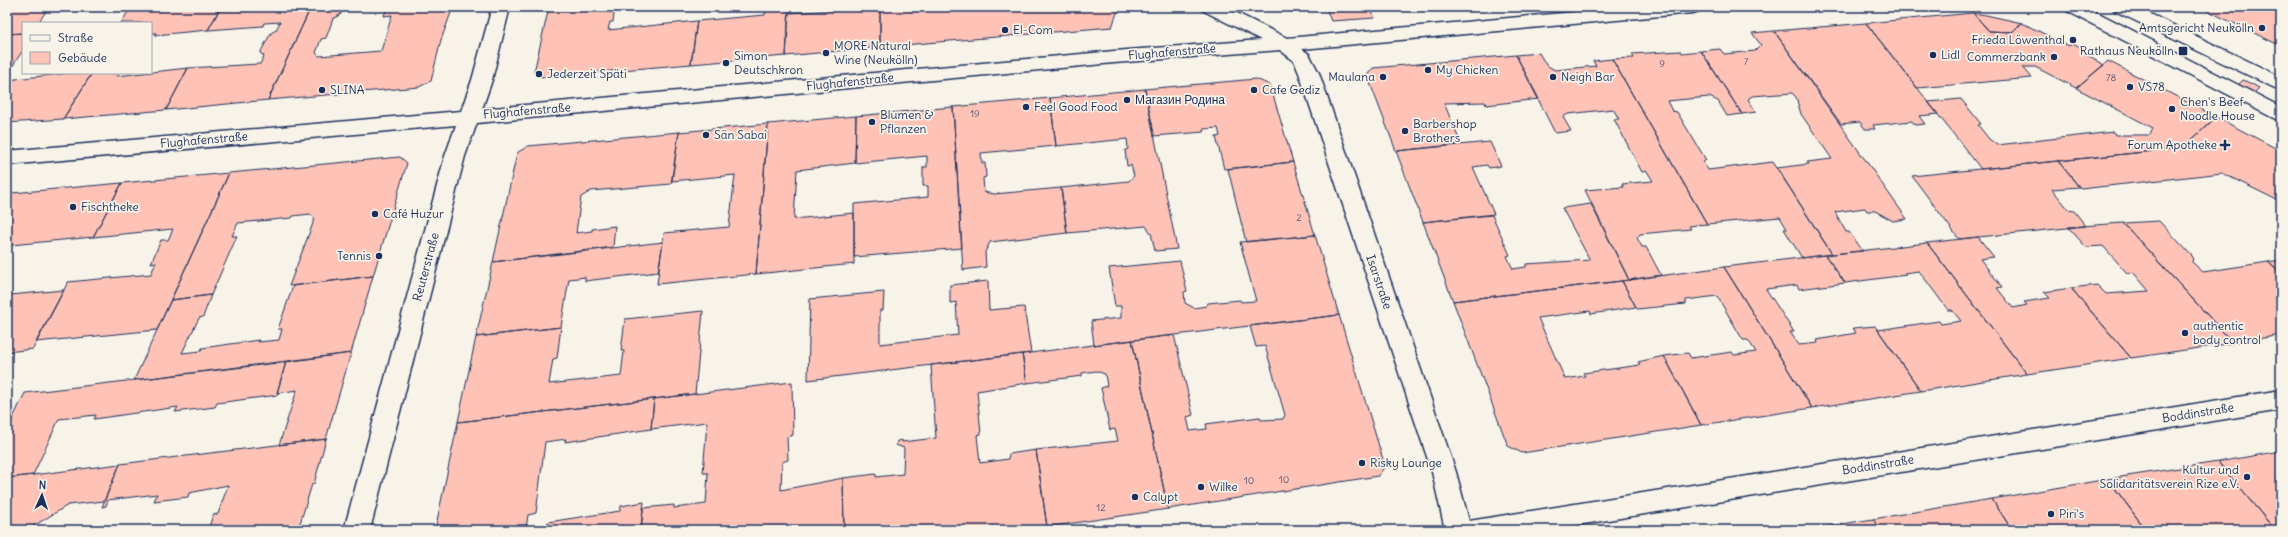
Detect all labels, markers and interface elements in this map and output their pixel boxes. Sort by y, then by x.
place label: Amtsgericht Neukölln [2139,20,2254,35]
legend [22,22,152,74]
place label: El-Com [1013,22,1053,37]
marker: Amtsgericht Neukölln [2257,23,2267,33]
marker: El-Com [1000,25,1010,35]
text: Straße [58,30,93,45]
place label: Frieda Löwenthal [1972,32,2065,47]
marker: Frieda Löwenthal [2068,35,2078,45]
place label: MORE Natural Wine (Neukölln) [834,38,918,67]
street label: Flughafenstraße [1127,40,1216,63]
place label: Rathaus Neukölln [2080,43,2174,58]
marker: Rathaus Neukölln [2177,45,2189,57]
place label: Lidl [1941,47,1960,62]
place label: Simon Deutschkron [734,48,803,77]
marker: MORE Natural Wine (Neukölln) [821,48,831,58]
place label: Commerzbank [1967,49,2046,64]
text: Gebäude [58,50,107,65]
marker: Lidl [1928,50,1938,60]
marker: Commerzbank [2049,52,2059,62]
house number: 7 [1744,55,1749,68]
house number: 9 [1659,57,1665,70]
marker: Simon Deutschkron [721,58,731,68]
place label: My Chicken [1436,62,1498,77]
marker: My Chicken [1423,65,1433,75]
place label: Jederzeit Späti [547,66,627,81]
marker: Jederzeit Späti [534,69,544,79]
street label: Flughafenstraße [805,69,895,94]
place label: Maulana [1328,69,1375,84]
place label: Neigh Bar [1561,69,1615,84]
house number: 78 [2106,71,2117,84]
marker: Maulana [1378,72,1388,82]
marker: Neigh Bar [1548,72,1558,82]
place label: VS78 [2138,79,2165,94]
place label: SLINA [330,82,365,97]
place label: Cafe Gediz [1262,82,1320,97]
marker: VS78 [2125,82,2135,92]
marker: SLINA [317,85,327,95]
marker: Cafe Gediz [1249,85,1259,95]
place label: Магазин Родина [1135,92,1225,107]
place label: Chen's Beef Noodle House [2180,94,2255,123]
marker: Магазин Родина [1122,95,1132,105]
street label: Flughafenstraße [482,99,571,122]
place label: Feel Good Food [1034,99,1118,114]
marker: Feel Good Food [1021,102,1031,112]
marker: Chen's Beef Noodle House [2167,104,2177,114]
place label: Blumen & Pflanzen [880,107,934,136]
house number: 19 [970,107,980,120]
place label: Barbershop Brothers [1413,116,1477,145]
marker: Blumen & Pflanzen [867,117,877,127]
marker: Barbershop Brothers [1400,126,1410,136]
place label: Sän Sabai [714,127,767,142]
street label: Flughafenstraße [159,128,248,151]
marker: Sän Sabai [701,130,711,140]
place label: Forum Apotheke [2128,137,2217,152]
marker: Forum Apotheke [2220,140,2230,150]
place label: Fischtheke [81,199,139,214]
marker: Fischtheke [68,202,78,212]
place label: Café Huzur [383,206,444,221]
marker: Café Huzur [370,209,380,219]
house number: 2 [1296,211,1302,224]
street label: Reuterstraße [409,231,442,303]
place label: Tennis [337,248,371,263]
marker: Tennis [374,251,384,261]
street label: Isarstraße [1363,253,1396,311]
place label: authentic body control [2193,318,2261,347]
marker: authentic body control [2180,328,2190,338]
street label: Boddinstraße [2161,399,2235,426]
street label: Boddinstraße [1841,451,1915,478]
place label: Risky Lounge [1370,455,1442,470]
marker: Risky Lounge [1357,458,1367,468]
place label: Kultur und Solidaritätsverein Rize e.V. [2100,462,2239,491]
marker: Kultur und Solidaritätsverein Rize e.V. [2242,472,2252,482]
house number: 10 [1279,473,1289,486]
house number: 10 [1244,474,1254,487]
north arrow [22,475,62,515]
text: N [38,478,47,492]
place label: Wilke [1209,479,1238,494]
marker: Wilke [1196,482,1206,492]
place label: Calypt [1143,489,1178,504]
marker: Calypt [1130,492,1140,502]
house number: 12 [1096,501,1106,514]
place label: Piri's [2059,506,2084,521]
marker: Piri's [2046,509,2056,519]

